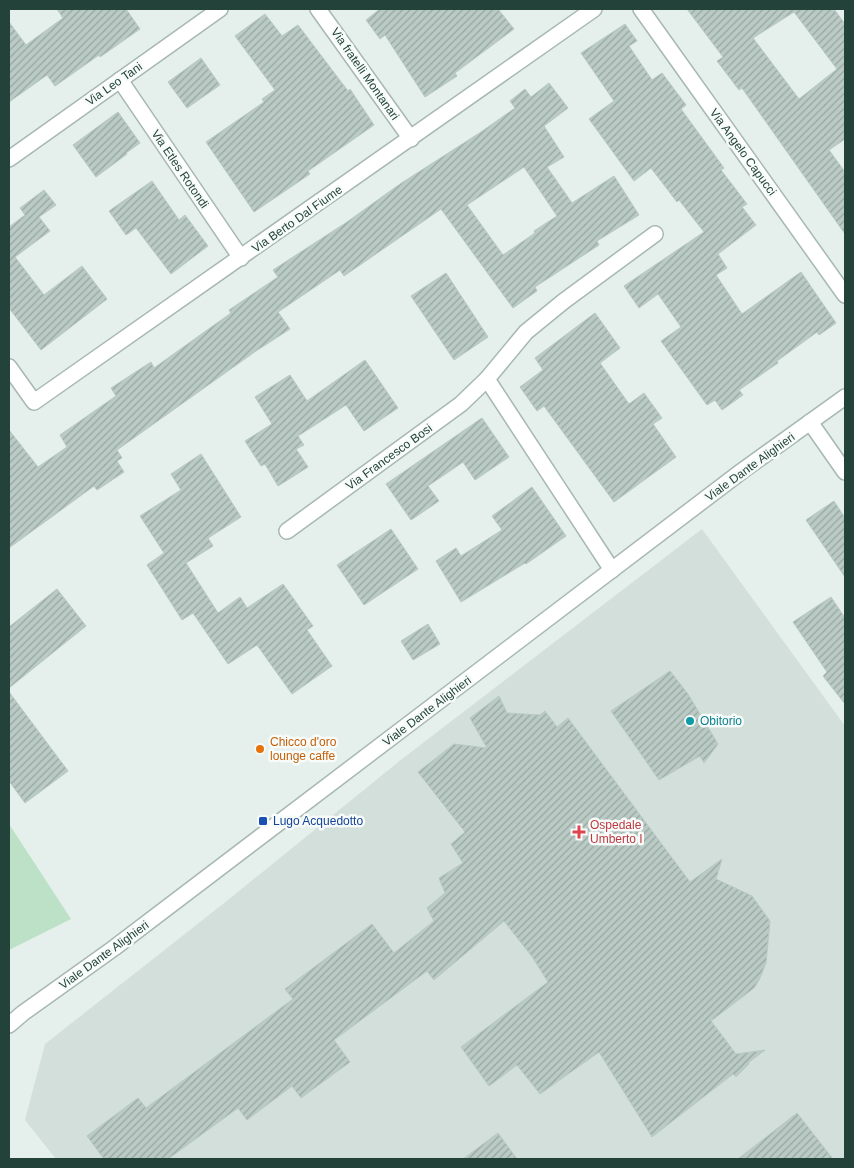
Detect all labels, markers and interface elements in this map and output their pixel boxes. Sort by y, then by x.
street label: Via fratelli Montanari [328,25,402,123]
street label: Via Leo Tani [83,59,145,109]
street label: Via Angelo Capucci [707,106,779,198]
street label: Via Etles Rotondi [149,127,211,211]
street label: Via Berto Dal Fiume [249,182,345,255]
street label: Via Francesco Bosi [343,421,435,493]
street label: Viale Dante Alighieri [703,430,797,504]
street label: Viale Dante Alighieri [380,673,474,749]
place label: Obitorio [700,714,742,728]
marker: Obitorio [684,715,696,727]
place label: Chicco d'oro lounge caffe [270,735,337,763]
marker: Chicco d'oro lounge caffe [254,743,266,755]
place label: Lugo Acquedotto [273,814,363,828]
marker: Lugo Acquedotto [257,815,269,827]
place label: Ospedale Umberto I [590,818,643,846]
marker: Ospedale Umberto I [572,825,586,839]
street label: Viale Dante Alighieri [57,918,151,992]

